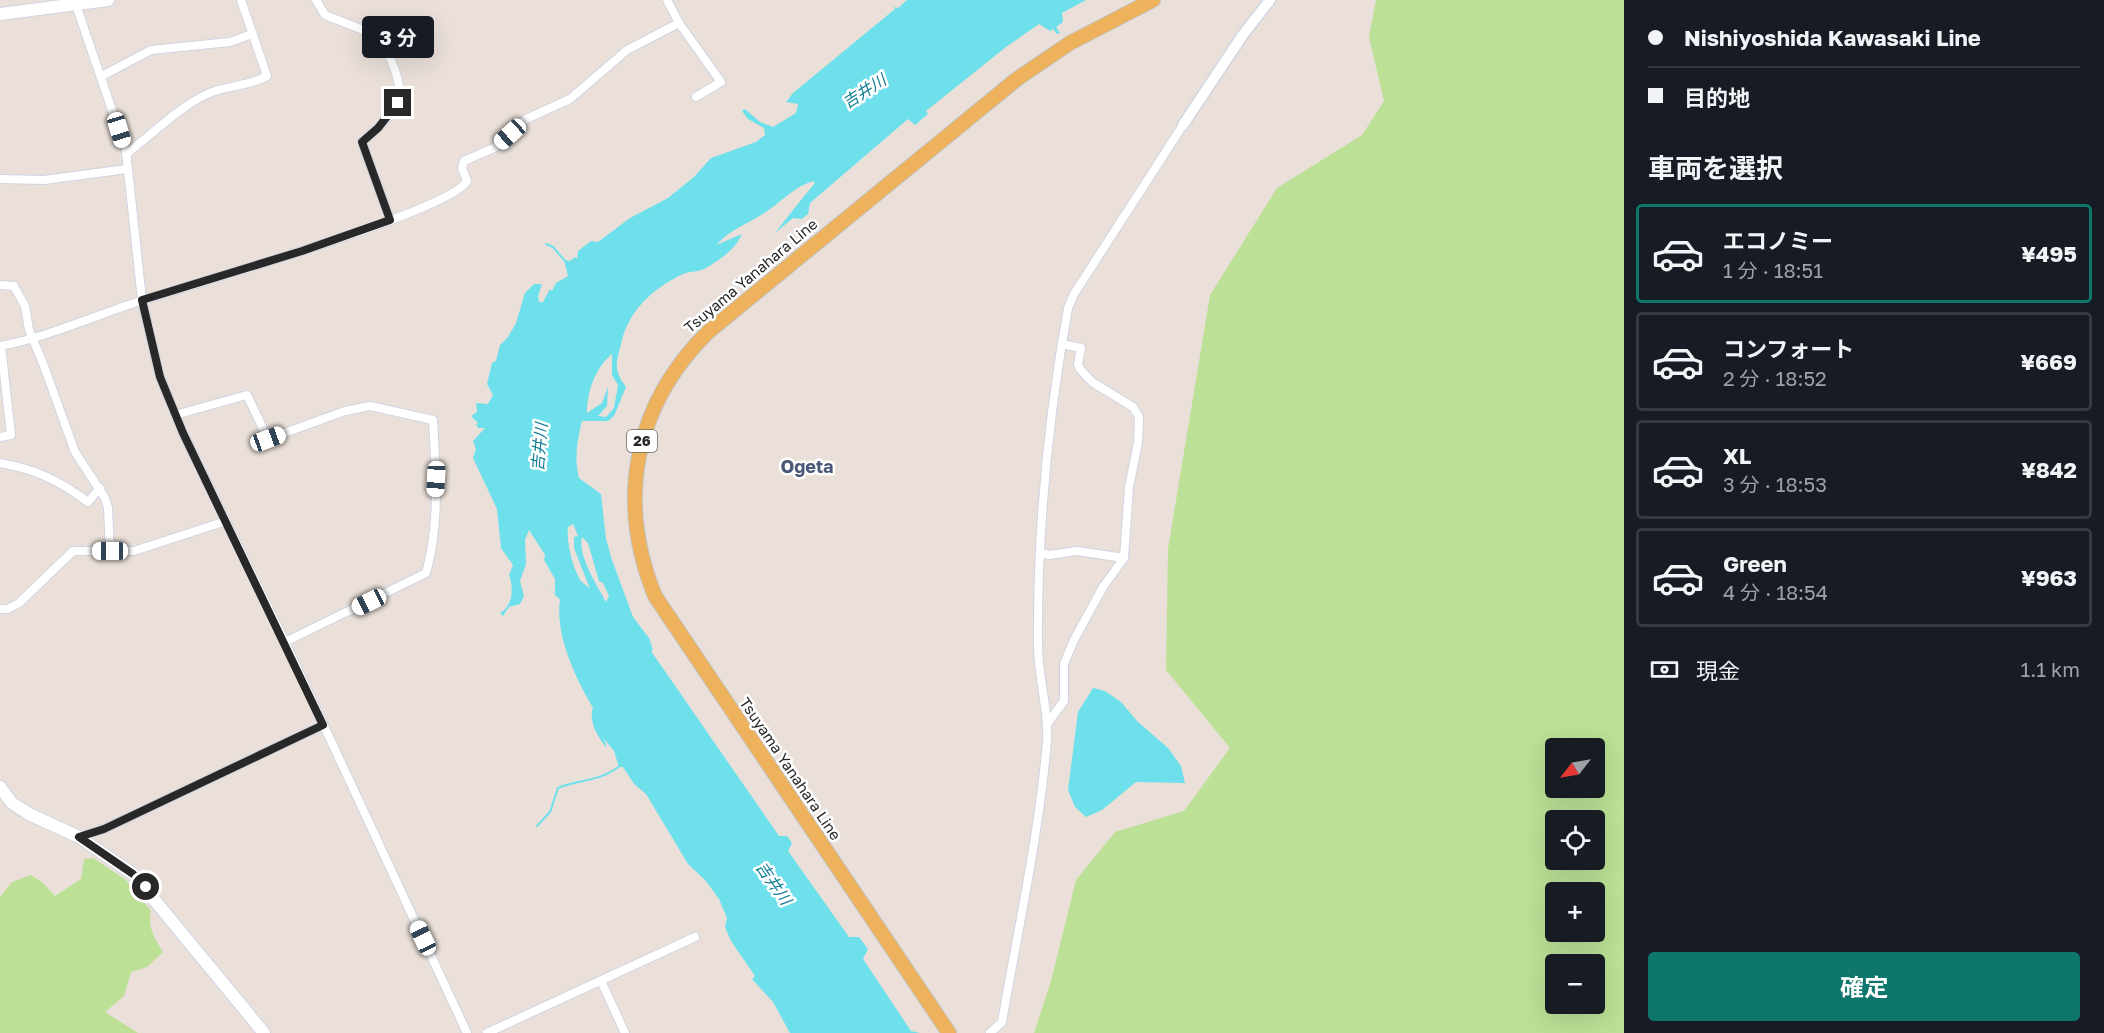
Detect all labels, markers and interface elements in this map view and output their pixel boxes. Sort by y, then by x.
callout: 3 分 [362,16,434,58]
text: Nishiyoshida Kawasaki Line [1684,24,1981,51]
text: 3 分 [379,25,417,49]
water label: 吉井川 [838,68,891,112]
text: 目的地 [1684,84,1750,111]
route end [384,89,411,116]
car [105,110,133,150]
car [491,115,529,153]
text: 車両を選択 [1648,152,1783,184]
street label: Tsuyama Yanahara Line [680,214,821,336]
icon: car [1651,227,1705,281]
text: エコノミー [1723,227,1833,254]
text: ¥495 [2021,240,2077,267]
text: 1 分 · 18:51 [1723,258,1823,282]
icon: car [1651,335,1705,389]
text: コンフォート [1723,335,1854,362]
text: ¥669 [2021,348,2077,375]
text: 2 分 · 18:52 [1723,366,1827,390]
water label: 吉井川 [527,420,551,472]
car [248,424,288,454]
road number: 26 [627,430,657,452]
text: XL [1723,442,1751,469]
icon: car [1651,443,1705,497]
district label: Ogeta [780,455,834,477]
text: ¥842 [2021,456,2077,483]
car [426,461,446,497]
text: 3 分 · 18:53 [1723,472,1827,496]
car [92,542,128,560]
text: Green [1723,550,1787,577]
icon: car [1651,551,1705,605]
text: ¥963 [2021,564,2077,591]
text: 4 分 · 18:54 [1723,580,1828,604]
car [349,586,389,618]
icon: cash [1648,653,1681,686]
text: 現金 [1696,657,1740,684]
text: 1.1 km [2021,657,2080,681]
street label: Tsuyama Yanahara Line [736,694,845,843]
north arrow [1545,738,1605,798]
map controls [1545,738,1605,1014]
button: locate [1545,810,1605,870]
water label: 吉井川 [752,858,797,910]
route start [132,873,159,900]
button: + [1545,882,1605,942]
car [407,918,439,958]
button: 確定 [1648,952,2080,1021]
button: − [1545,954,1605,1014]

